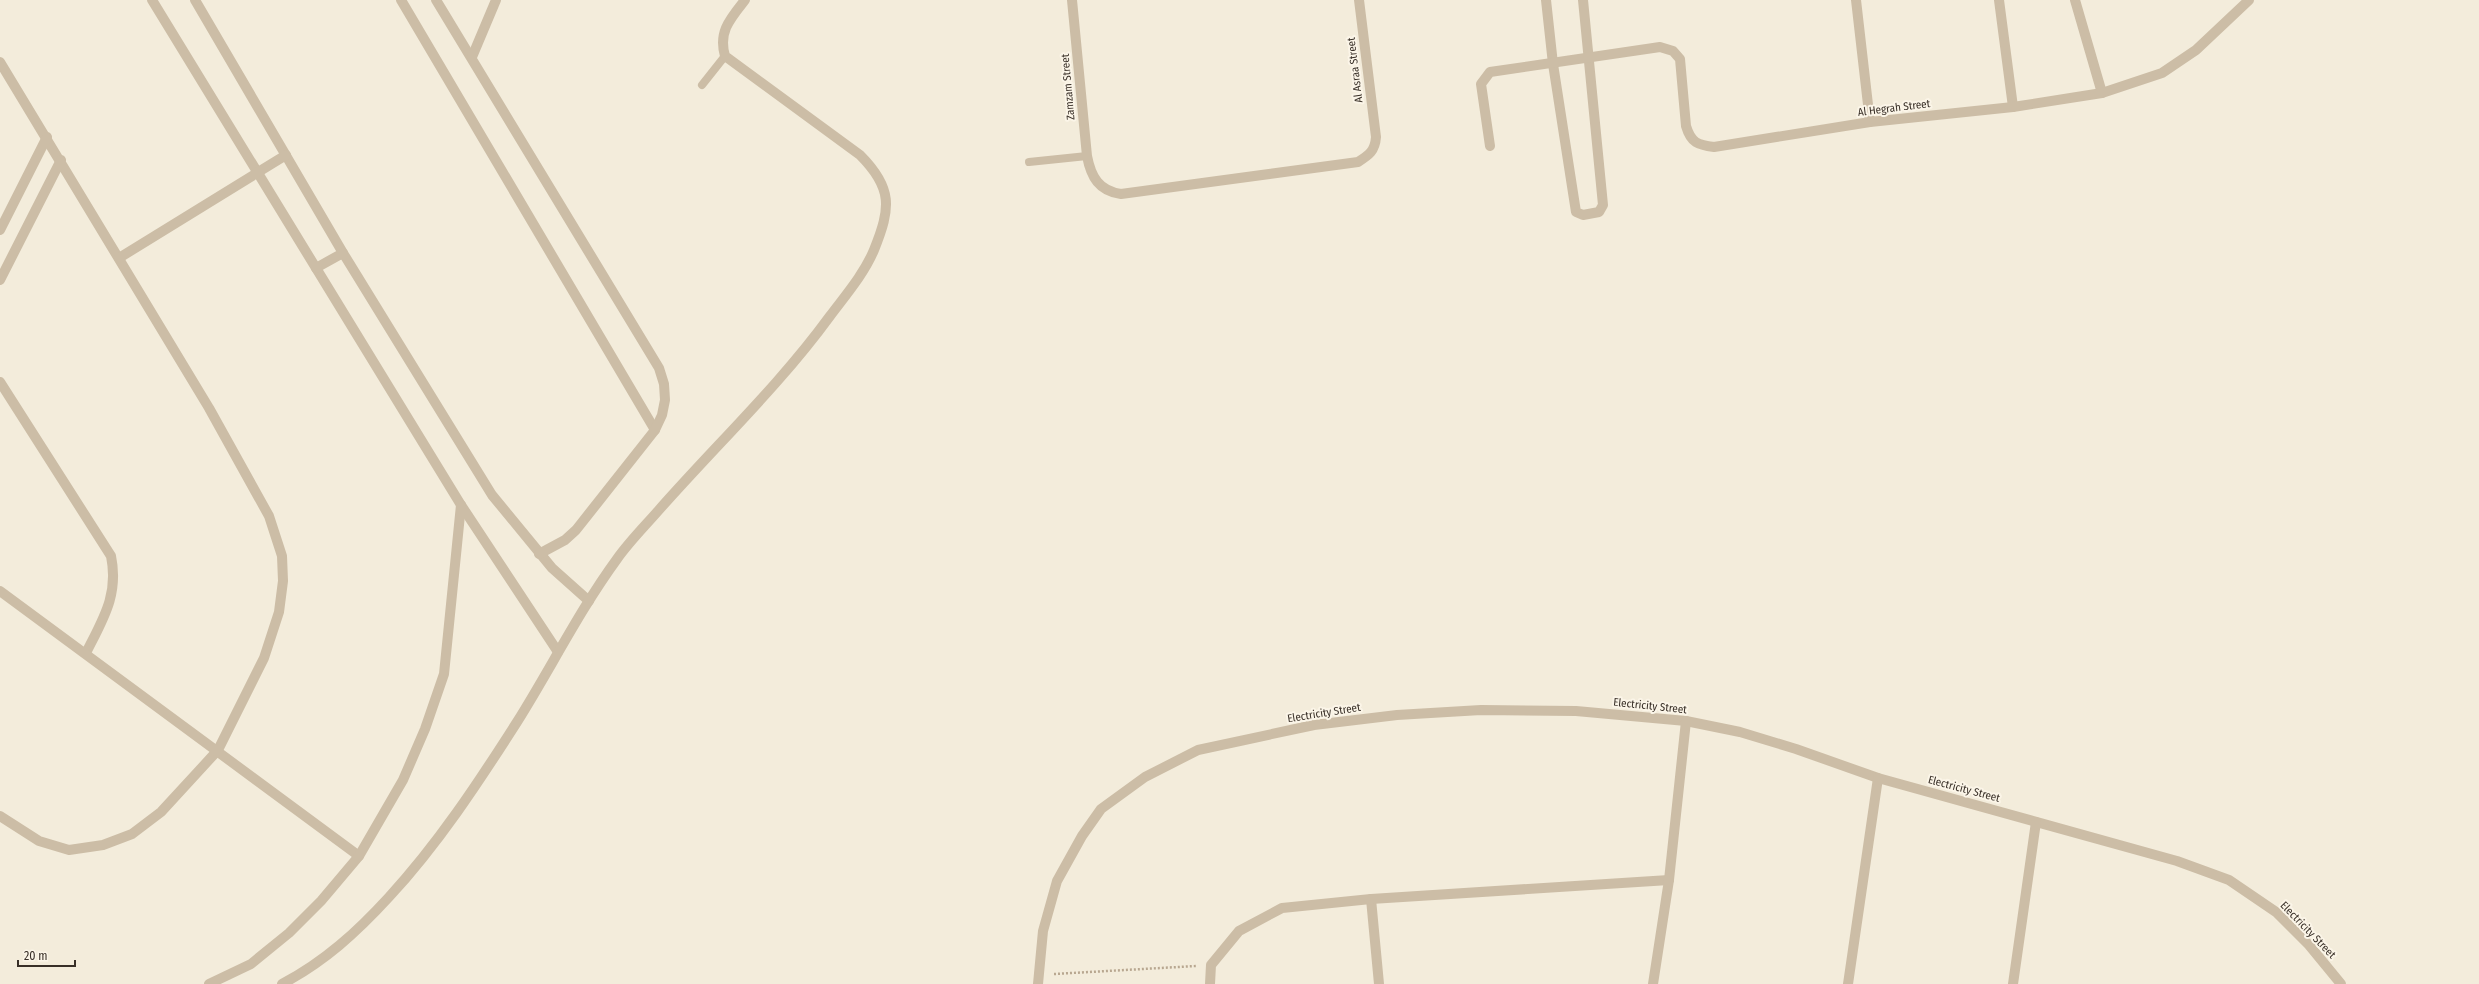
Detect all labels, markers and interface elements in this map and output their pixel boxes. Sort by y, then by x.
street label: Al Asraa Street [1345,36,1365,103]
street label: Zamzam Street [1059,53,1077,121]
street label: Al Hegrah Street [1857,97,1931,119]
street label: Electricity Street [1613,696,1688,716]
street label: Electricity Street [1287,701,1362,725]
street label: Electricity Street [1927,773,2002,805]
street label: Electricity Street [2278,899,2339,961]
scale bar [18,942,75,968]
text: 20 m [24,949,48,963]

